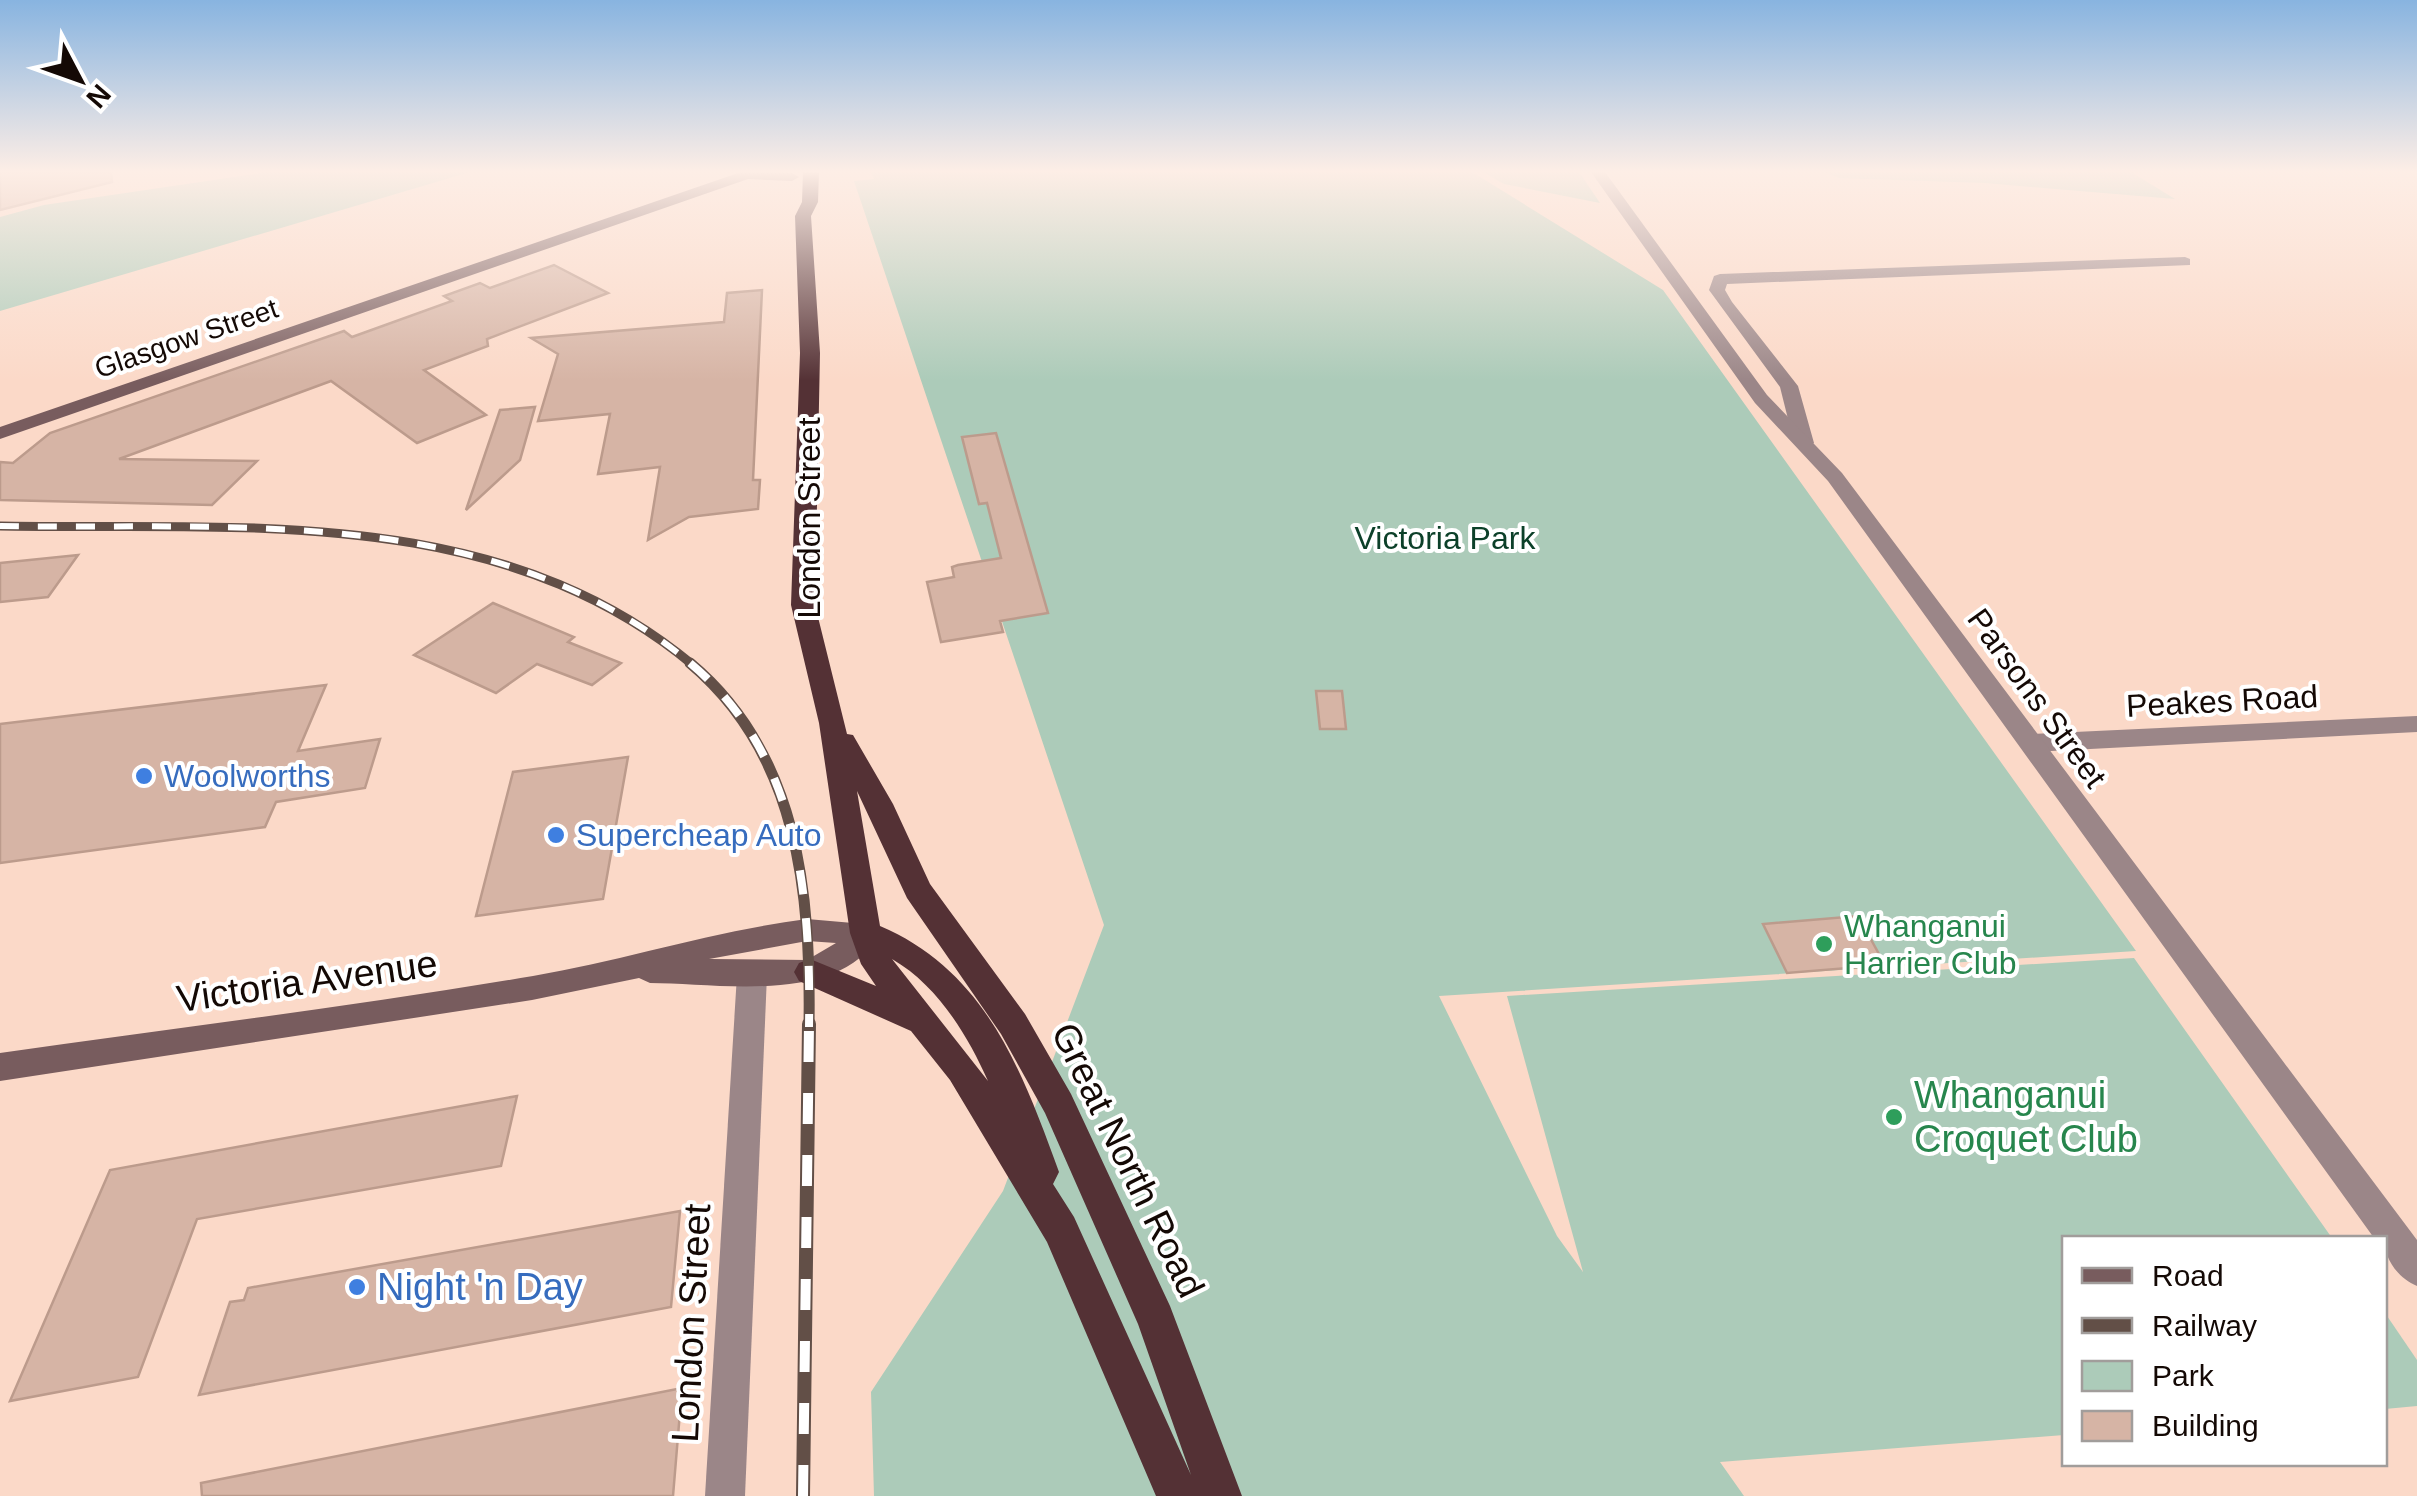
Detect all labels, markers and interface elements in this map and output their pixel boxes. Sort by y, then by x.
north arrow [30,30,130,130]
text: N [80,78,117,114]
street label: Glasgow Street [91,293,282,384]
street label: London Street [791,417,827,619]
park label: Victoria Park [1355,520,1536,556]
street label: Parsons Street [1960,602,2114,794]
street label: Peakes Road [2125,678,2319,724]
place label: Woolworths [164,758,331,794]
marker: Woolworths [133,765,155,787]
place label: Supercheap Auto [576,817,822,853]
marker: Supercheap Auto [545,824,567,846]
place label: Whanganui Harrier Club [1844,908,2016,981]
marker: Whanganui Harrier Club [1813,933,1835,955]
street label: Victoria Avenue [174,942,440,1020]
street label: Great North Road [1043,1016,1213,1304]
place label: Whanganui Croquet Club [1914,1074,2138,1160]
marker: Whanganui Croquet Club [1883,1106,1905,1128]
street label: London Street [664,1202,718,1443]
legend [2062,1236,2387,1466]
text: Road [2152,1259,2224,1292]
place label: Night 'n Day [377,1266,583,1308]
marker: Night 'n Day [346,1276,368,1298]
text: Railway [2152,1309,2257,1342]
text: Park [2152,1359,2215,1392]
text: Building [2152,1409,2259,1442]

